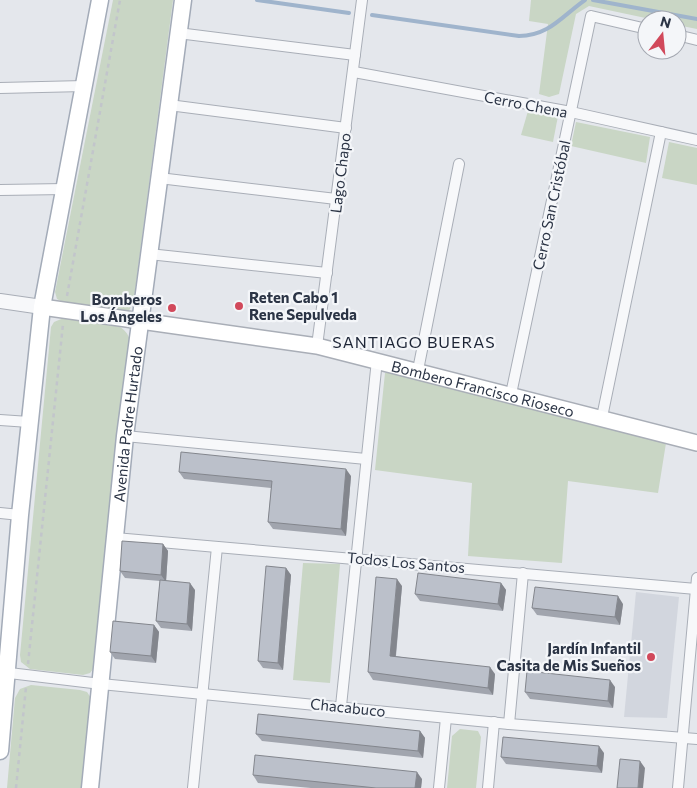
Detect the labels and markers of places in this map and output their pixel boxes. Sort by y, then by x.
place label: Reten Cabo 1 Rene Sepulveda [249,288,357,323]
place label: Bomberos Los Ángeles [80,290,162,325]
marker: Reten Cabo 1 Rene Sepulveda [233,300,245,312]
marker: Bomberos Los Ángeles [166,302,178,314]
place label: Jardín Infantil Casita de Mis Sueños [497,639,641,674]
marker: Jardín Infantil Casita de Mis Sueños [645,651,657,663]

